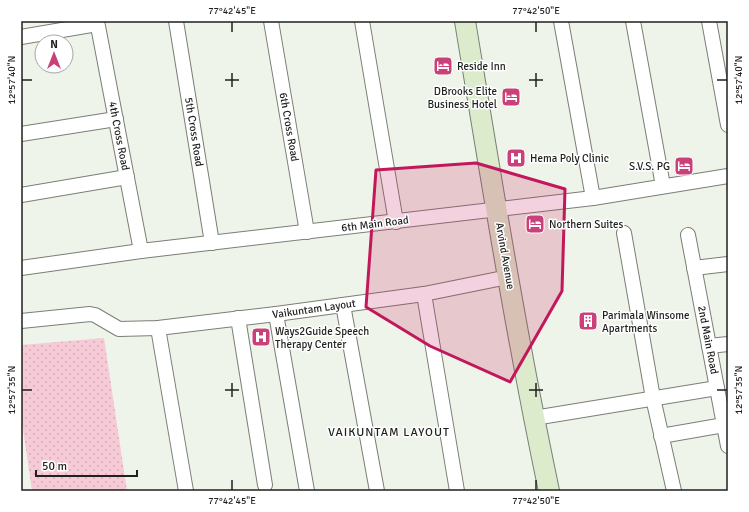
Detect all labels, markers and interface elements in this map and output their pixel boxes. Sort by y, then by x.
text: 77°42'45"E [208,5,256,17]
text: 77°42'50"E [512,5,560,17]
north arrow [34,34,74,74]
text: N [50,38,58,51]
hotel icon: Reside Inn [432,55,454,77]
text: 12°57'40"N [6,56,18,104]
text: 12°57'40"N [733,56,745,104]
place label: Reside Inn [457,60,506,73]
place label: DBrooks Elite Business Hotel [427,85,497,111]
hotel icon: DBrooks Elite Business Hotel [500,86,522,108]
street label: 6th Cross Road [277,91,302,163]
street label: 5th Cross Road [182,96,206,168]
street label: 4th Cross Road [106,100,132,172]
hospital icon: Hema Poly Clinic [505,147,527,169]
place label: Hema Poly Clinic [530,152,609,165]
hotel icon: S.V.S. PG [673,155,695,177]
place label: S.V.S. PG [629,160,670,173]
street label: 6th Main Road [341,213,410,235]
hotel icon: Northern Suites [524,213,546,235]
place label: Northern Suites [549,218,624,231]
street label: Arvind Avenue [493,222,517,290]
street label: Vaikuntam Layout [271,297,357,321]
street label: 2nd Main Road [695,305,721,376]
place label: Parimala Winsome Apartments [602,309,690,335]
building icon: Parimala Winsome Apartments [577,310,599,332]
place label: Ways2Guide Speech Therapy Center [275,325,369,351]
hospital icon: Ways2Guide Speech Therapy Center [250,326,272,348]
text: 12°57'35"N [6,366,18,414]
text: 12°57'35"N [733,366,745,414]
district label: VAIKUNTAM LAYOUT [328,425,450,440]
scale bar [36,452,137,478]
text: 50 m [42,459,67,474]
text: 77°42'45"E [208,495,256,507]
text: 77°42'50"E [512,495,560,507]

